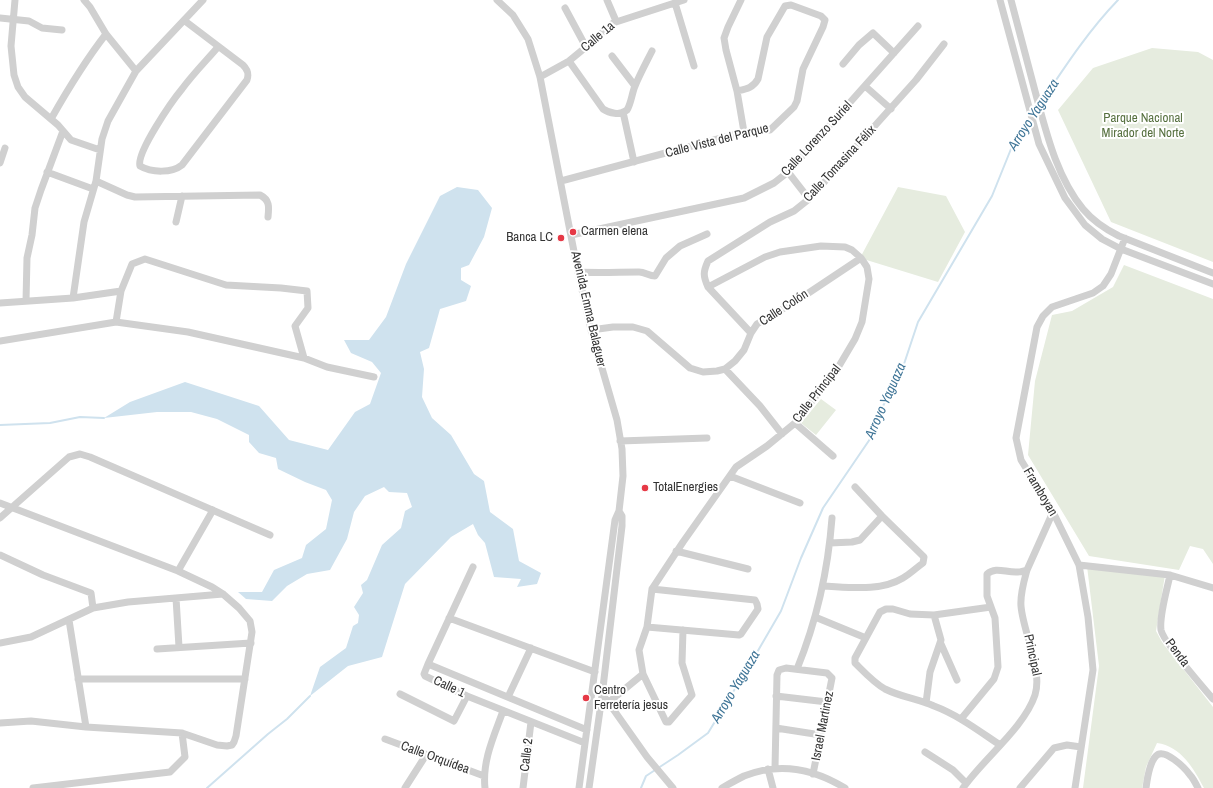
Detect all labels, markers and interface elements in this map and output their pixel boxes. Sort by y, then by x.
street label: Calle 1a [578,18,618,56]
water label: Arroyo Yaguaza [1005,76,1063,154]
street label: Calle Lorenzo Suriel [778,98,856,180]
park label: Parque Nacional Mirador del Norte [1102,111,1184,142]
street label: Calle Vista del Parque [664,121,770,161]
street label: Calle Tomasina Félix [801,122,879,206]
place label: Carmen elena [581,224,648,240]
marker: Carmen elena [568,227,578,237]
place label: Banca LC [506,230,553,246]
marker: Banca LC [556,233,566,243]
street label: Avenida Emma Balaguer [567,250,609,368]
street label: Calle Colón [757,286,811,330]
water label: Arroyo Yaguaza [862,360,910,442]
street label: Calle Principal [790,362,844,426]
street label: Framboyan [1019,465,1061,519]
place label: TotalEnergies [653,480,718,496]
marker: TotalEnergies [640,483,650,493]
street label: Principal [1020,633,1044,677]
street label: Penda [1161,636,1193,670]
water label: Arroyo Yaguaza [708,648,764,726]
street label: Calle 1 [431,673,467,701]
place label: Centro Ferretería jesus [594,683,668,714]
street label: Israel Martinez [809,690,837,762]
marker: Centro Ferretería jesus [581,693,591,703]
street label: Calle Orquídea [399,738,471,778]
street label: Calle 2 [517,738,537,772]

